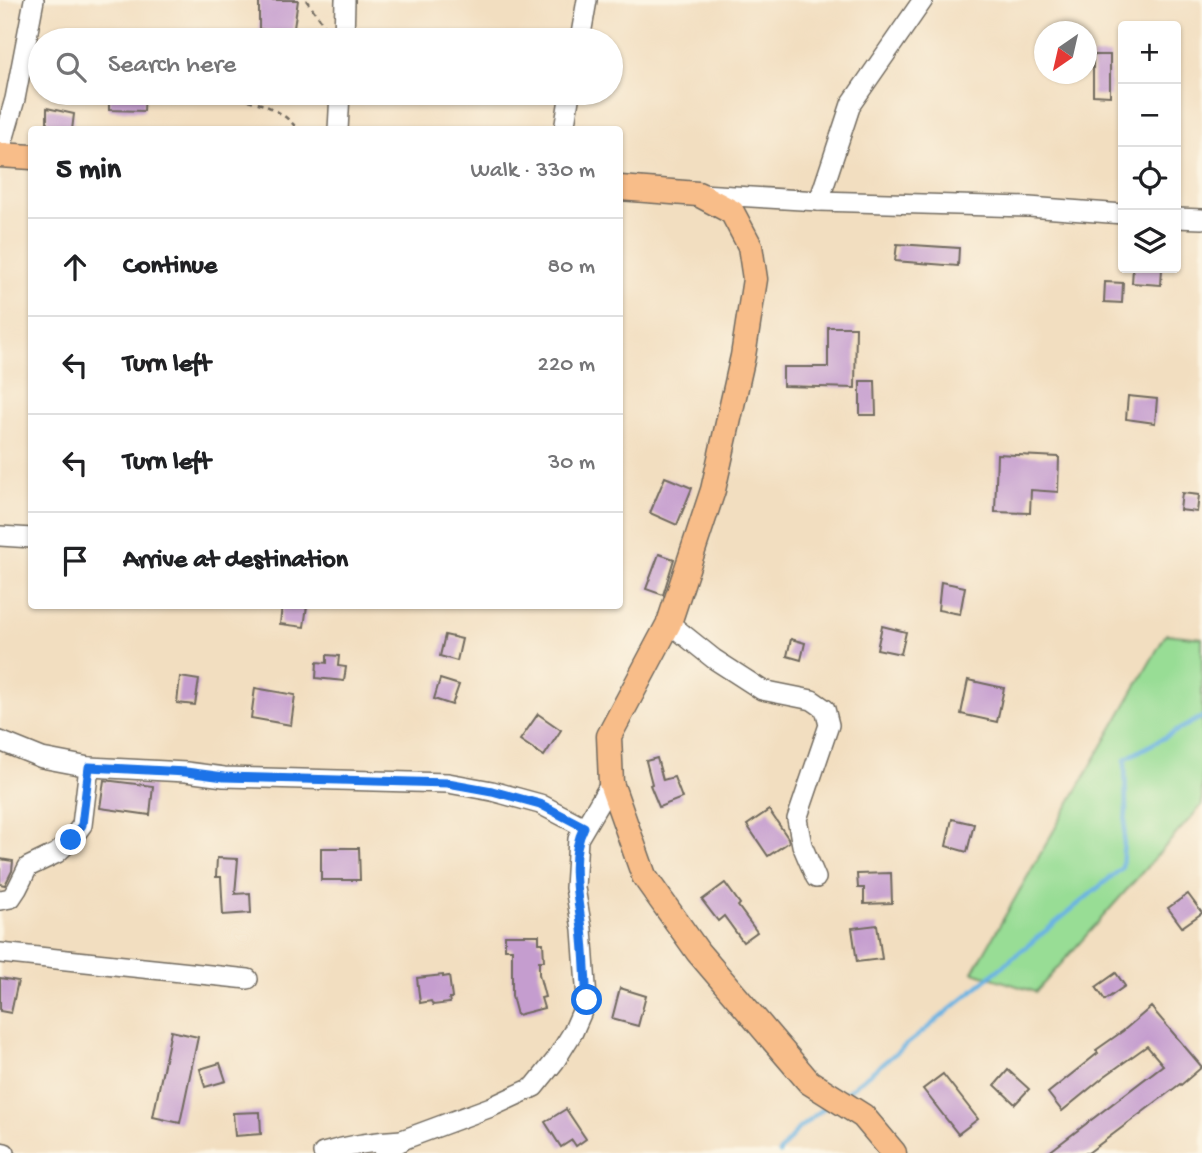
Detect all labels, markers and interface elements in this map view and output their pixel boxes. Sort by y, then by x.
north arrow [1034,21,1097,84]
map controls [1118,21,1181,273]
button: + [1118,21,1181,84]
search box [28,28,623,105]
icon: search [52,48,90,86]
text: Search here [108,51,236,82]
button: − [1118,84,1181,147]
button: locate [1118,147,1181,210]
text: 5 min [56,154,121,189]
text: Walk · 330 m [471,158,595,185]
button: layers [1118,210,1181,273]
icon: ahead [56,248,94,286]
text: Continue [123,252,217,283]
text: 80 m [548,254,595,281]
icon: left [56,346,94,384]
text: Turn left [123,350,211,381]
text: 220 m [538,352,595,379]
icon: left [56,444,94,482]
text: Turn left [123,448,211,479]
text: 30 m [548,450,595,477]
icon: arrive [56,542,94,580]
text: Arrive at destination [123,546,348,577]
route end [55,824,86,855]
route start [571,984,602,1015]

